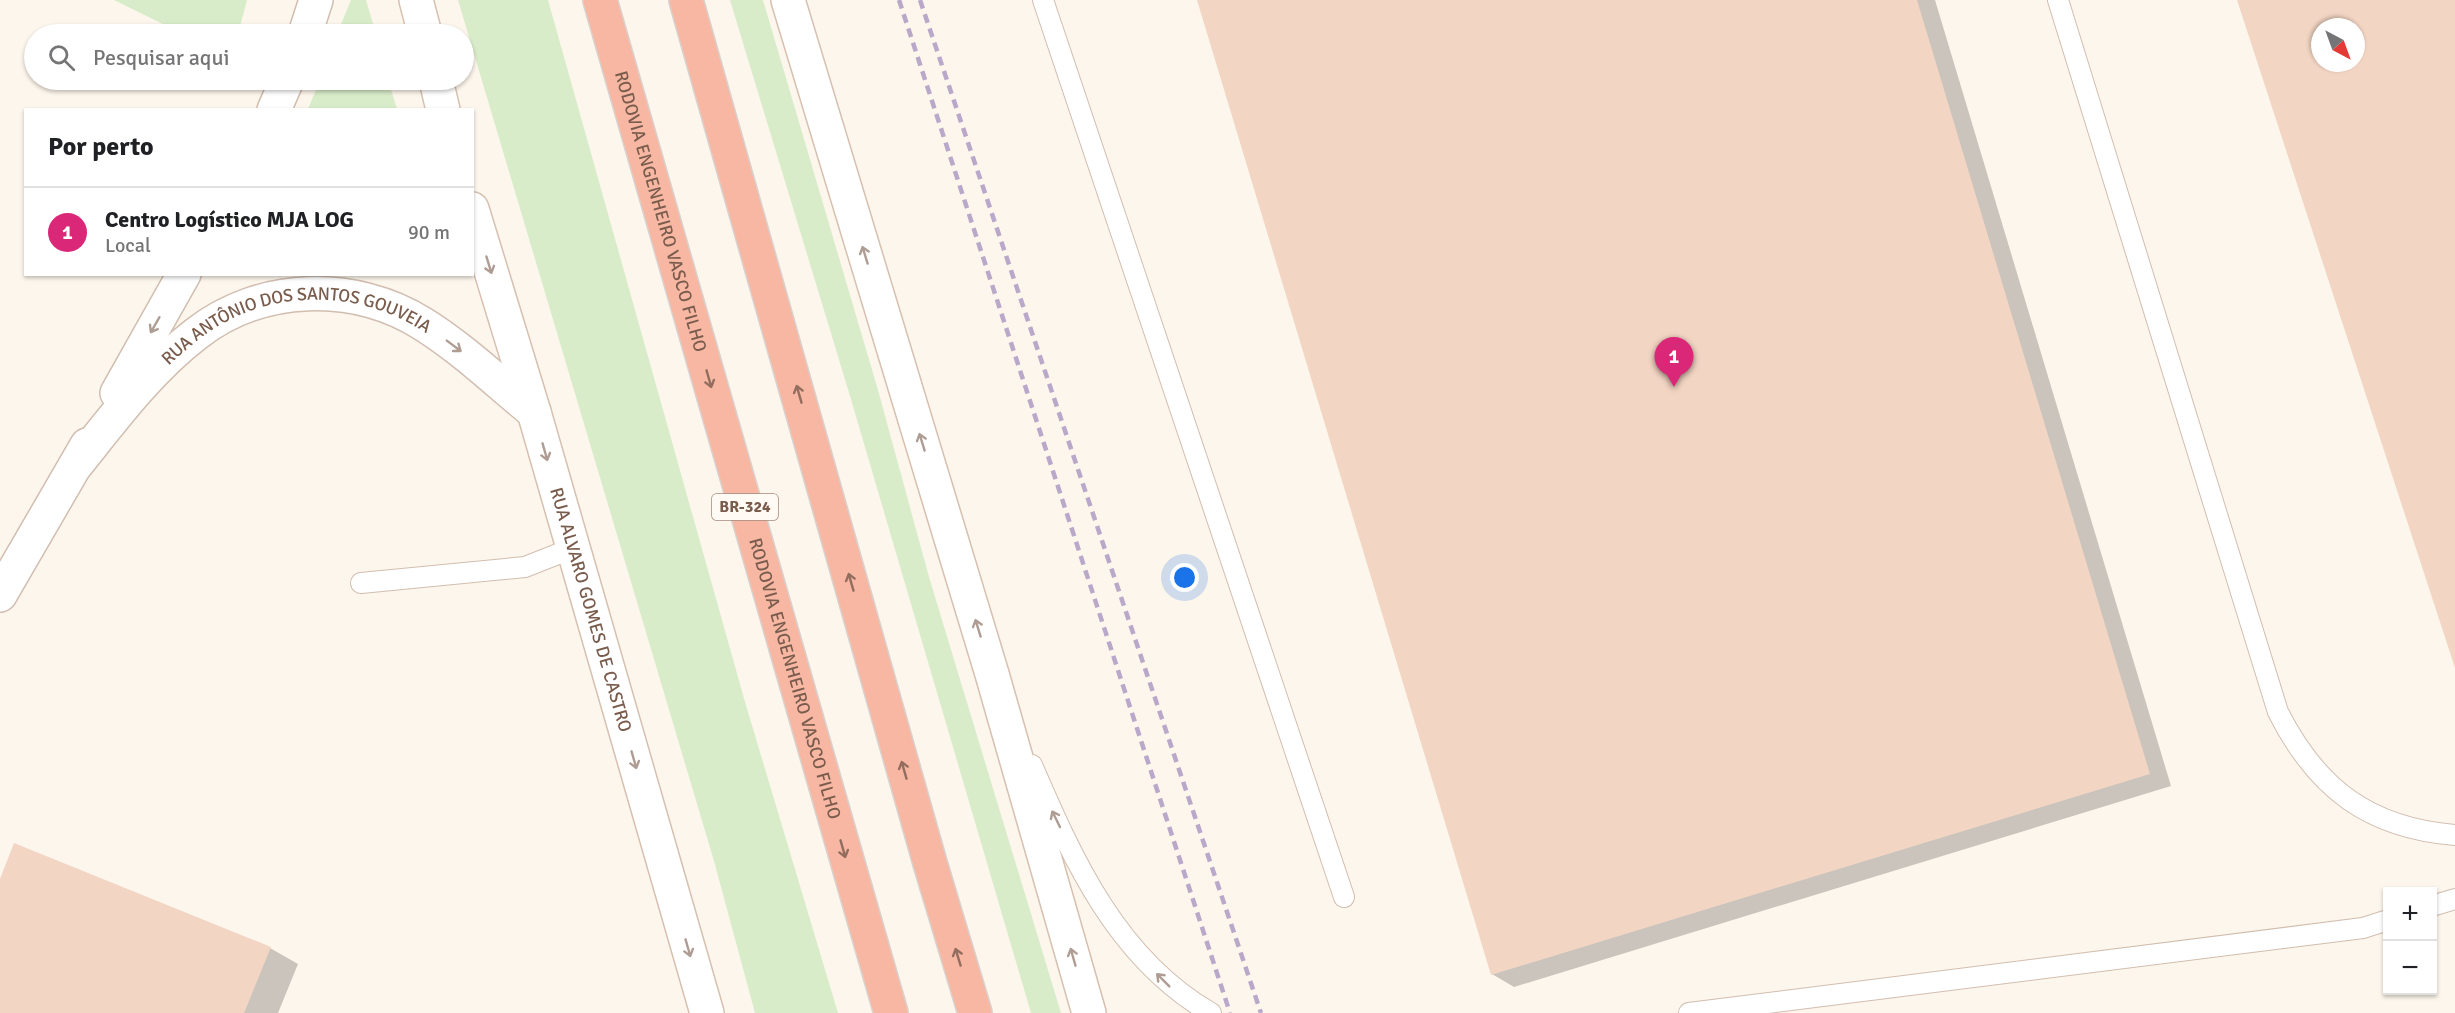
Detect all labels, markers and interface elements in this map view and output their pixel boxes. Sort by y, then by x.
north arrow [2311,18,2365,72]
search box [24,24,474,90]
icon: search [45,41,78,74]
text: Pesquisar aqui [93,44,229,71]
street label: RODOVIA ENGENHEIRO VASCO FILHO [610,68,712,355]
text: Por perto [48,131,154,163]
text: Centro Logístico MJA LOG [105,206,354,233]
text: 1 [62,220,73,245]
text: 90 m [408,220,450,245]
text: Local [105,233,151,258]
one-way arrow [859,246,870,265]
one-way arrow [484,255,495,274]
street label: RUA ANTÔNIO DOS SANTOS GOUVEIA [157,283,436,369]
one-way arrow [149,316,161,333]
pin: 1 [1654,338,1694,387]
one-way arrow [445,340,461,352]
one-way arrow [704,369,715,388]
one-way arrow [792,385,804,404]
one-way arrow [916,432,927,451]
one-way arrow [540,442,551,461]
street label: RUA ALVARO GOMES DE CASTRO [545,485,637,735]
road number: BR-324 [712,494,778,520]
street label: RODOVIA ENGENHEIRO VASCO FILHO [744,535,846,822]
your location [1170,563,1199,592]
one-way arrow [845,573,856,592]
one-way arrow [972,619,983,638]
one-way arrow [629,750,640,769]
one-way arrow [898,761,909,780]
one-way arrow [1049,810,1061,828]
one-way arrow [838,840,849,859]
map controls [2383,887,2437,995]
button: + [2383,887,2437,941]
one-way arrow [683,938,694,957]
button: − [2383,941,2437,995]
one-way arrow [952,948,963,967]
one-way arrow [1067,948,1078,967]
one-way arrow [1156,972,1171,987]

